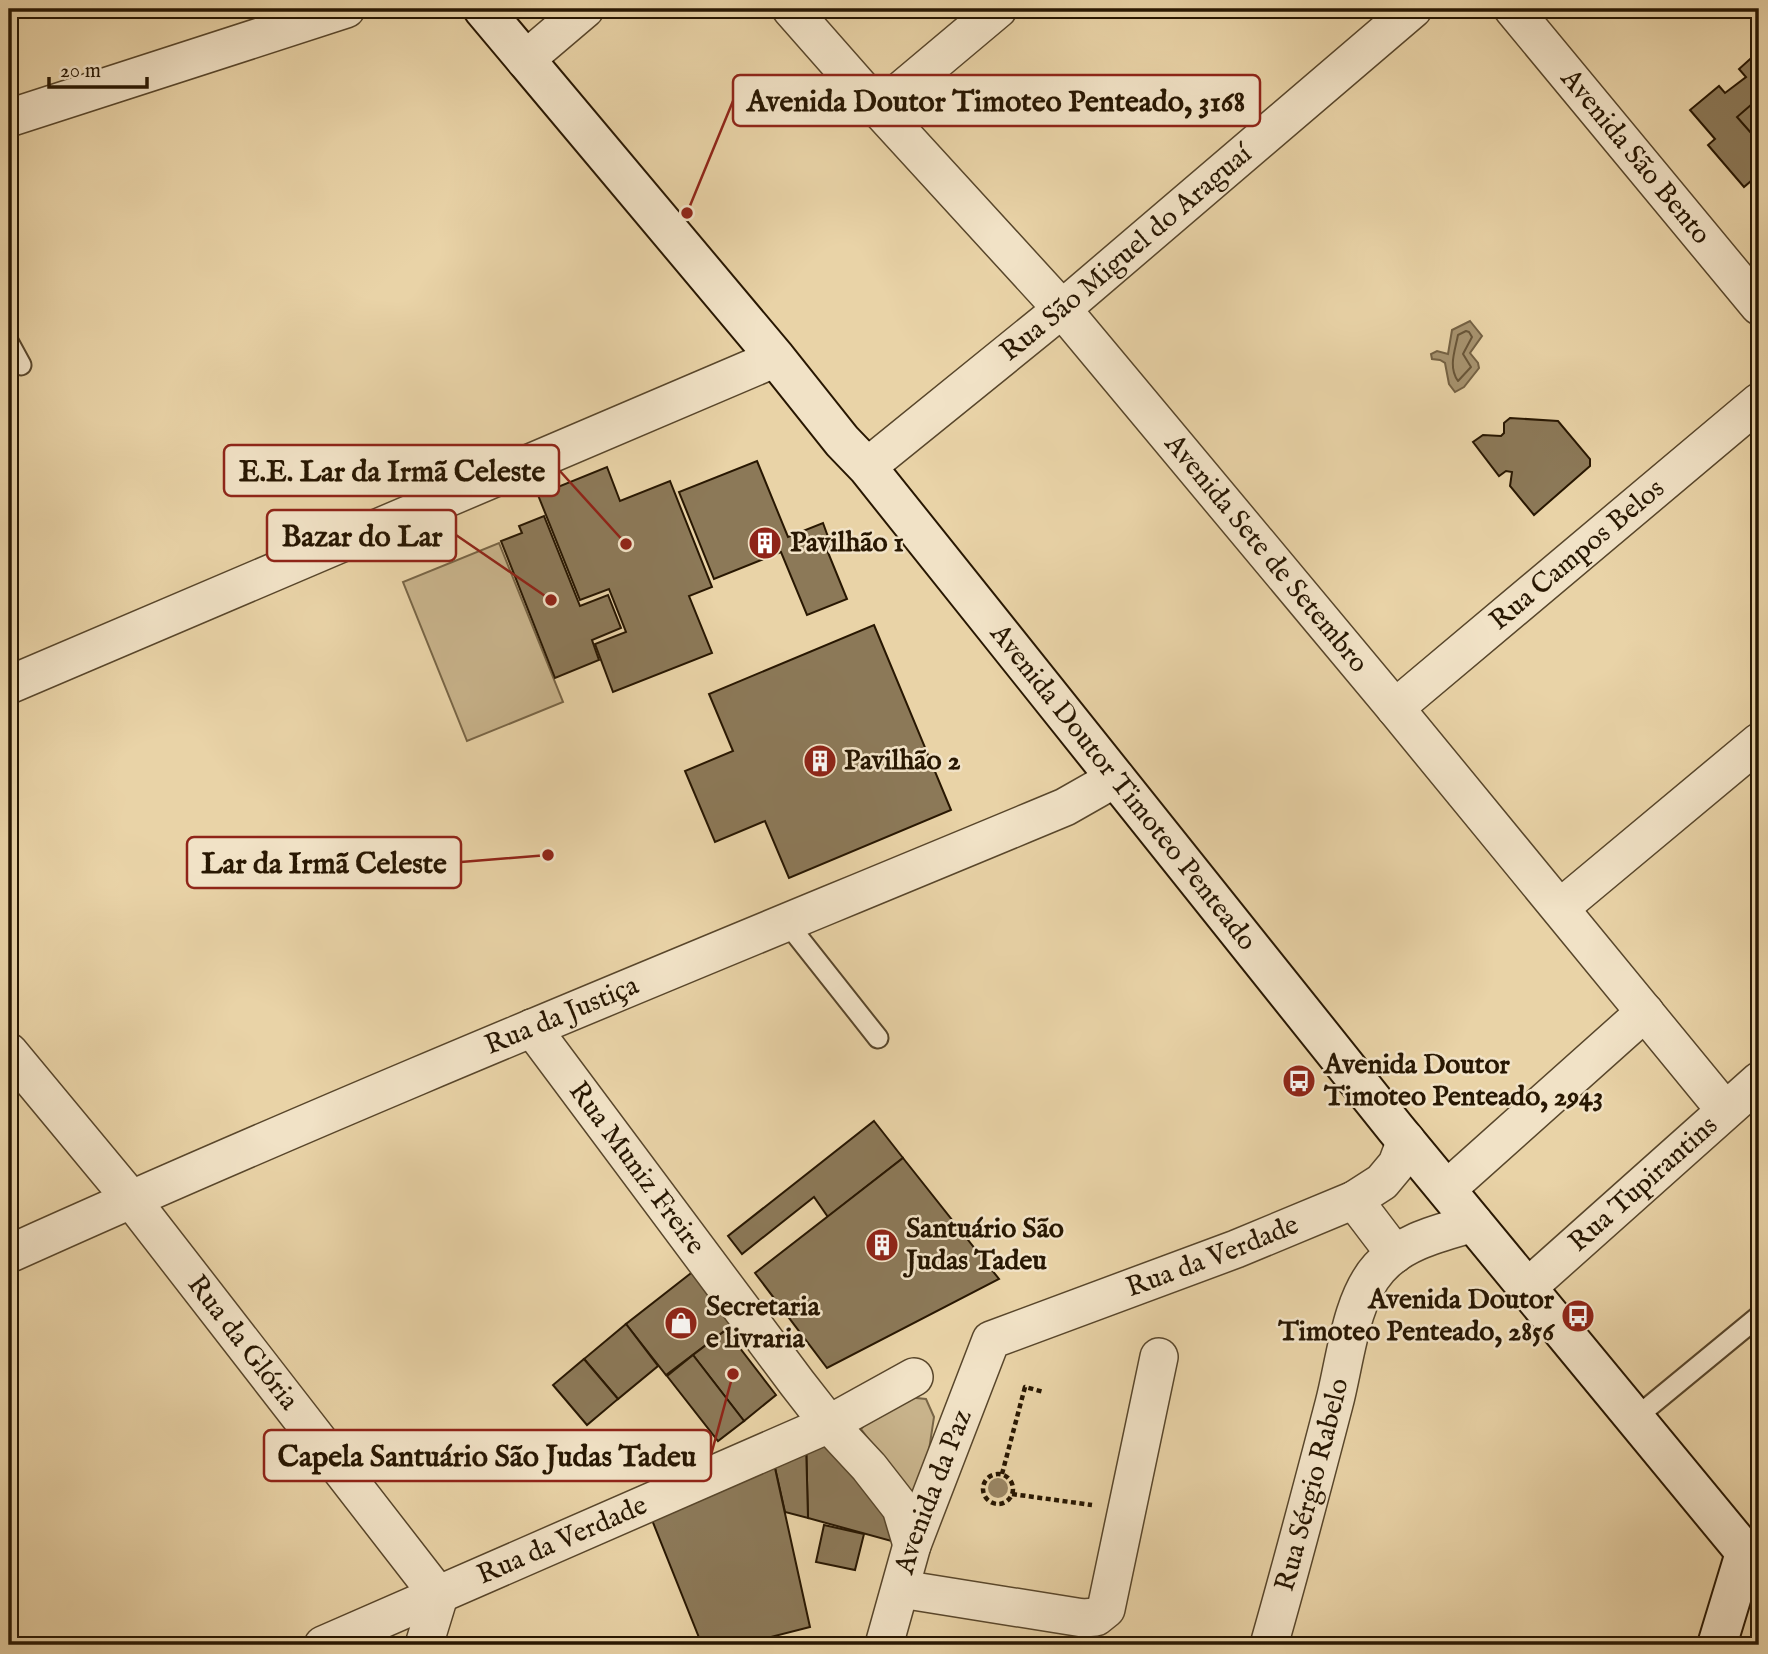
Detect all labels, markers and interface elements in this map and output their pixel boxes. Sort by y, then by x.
scale bar [49,46,147,90]
text: 20 m [60,58,101,85]
street label: Avenida São Bento [1552,61,1718,252]
callout: Avenida Doutor Timoteo Penteado, 3168 [733,75,1260,126]
text: Avenida Doutor Timoteo Penteado, 3168 [746,84,1245,122]
street label: Rua São Miguel do Araguaí [993,136,1260,369]
street label: Avenida Sete de Setembro [1156,426,1376,680]
callout: E.E. Lar da Irmã Celeste [224,445,559,496]
text: E.E. Lar da Irmã Celeste [239,454,546,492]
street label: Rua Campos Belos [1483,471,1672,638]
callout: Bazar do Lar [267,510,456,561]
text: Bazar do Lar [281,519,444,557]
building icon: Pavilhão 1 [746,524,784,562]
place label: Pavilhão 1 [790,526,904,561]
street label: Avenida Doutor Timoteo Penteado [981,616,1264,958]
building icon: Pavilhão 2 [801,742,839,780]
place label: Pavilhão 2 [844,744,961,779]
callout: Lar da Irmã Celeste [187,837,461,888]
text: Lar da Irmã Celeste [201,846,447,884]
street label: Rua da Justiça [480,968,645,1063]
place label: Avenida Doutor Timoteo Penteado, 2943 [1323,1048,1603,1115]
bus stop icon: Avenida Doutor Timoteo Penteado, 2943 [1280,1062,1318,1100]
street label: Rua Muniz Freire [561,1075,713,1262]
street label: Rua Tupirantins [1562,1108,1725,1260]
street label: Rua da Verdade [1121,1207,1304,1306]
place label: Santuário São Judas Tadeu [902,1212,1064,1279]
building icon: Santuário São Judas Tadeu [863,1226,901,1264]
street label: Rua da Glória [179,1268,307,1418]
place label: Avenida Doutor Timoteo Penteado, 2856 [1277,1283,1555,1350]
place label: Secretaria e livraria [706,1290,821,1357]
bus stop icon: Avenida Doutor Timoteo Penteado, 2856 [1559,1297,1597,1335]
shop icon: Secretaria e livraria [662,1304,700,1342]
street label: Rua Sérgio Rabelo [1267,1375,1357,1595]
street label: Avenida da Paz [887,1405,980,1579]
callout: Capela Santuário São Judas Tadeu [264,1430,711,1481]
text: Capela Santuário São Judas Tadeu [278,1439,697,1477]
street label: Rua da Verdade [472,1488,653,1593]

